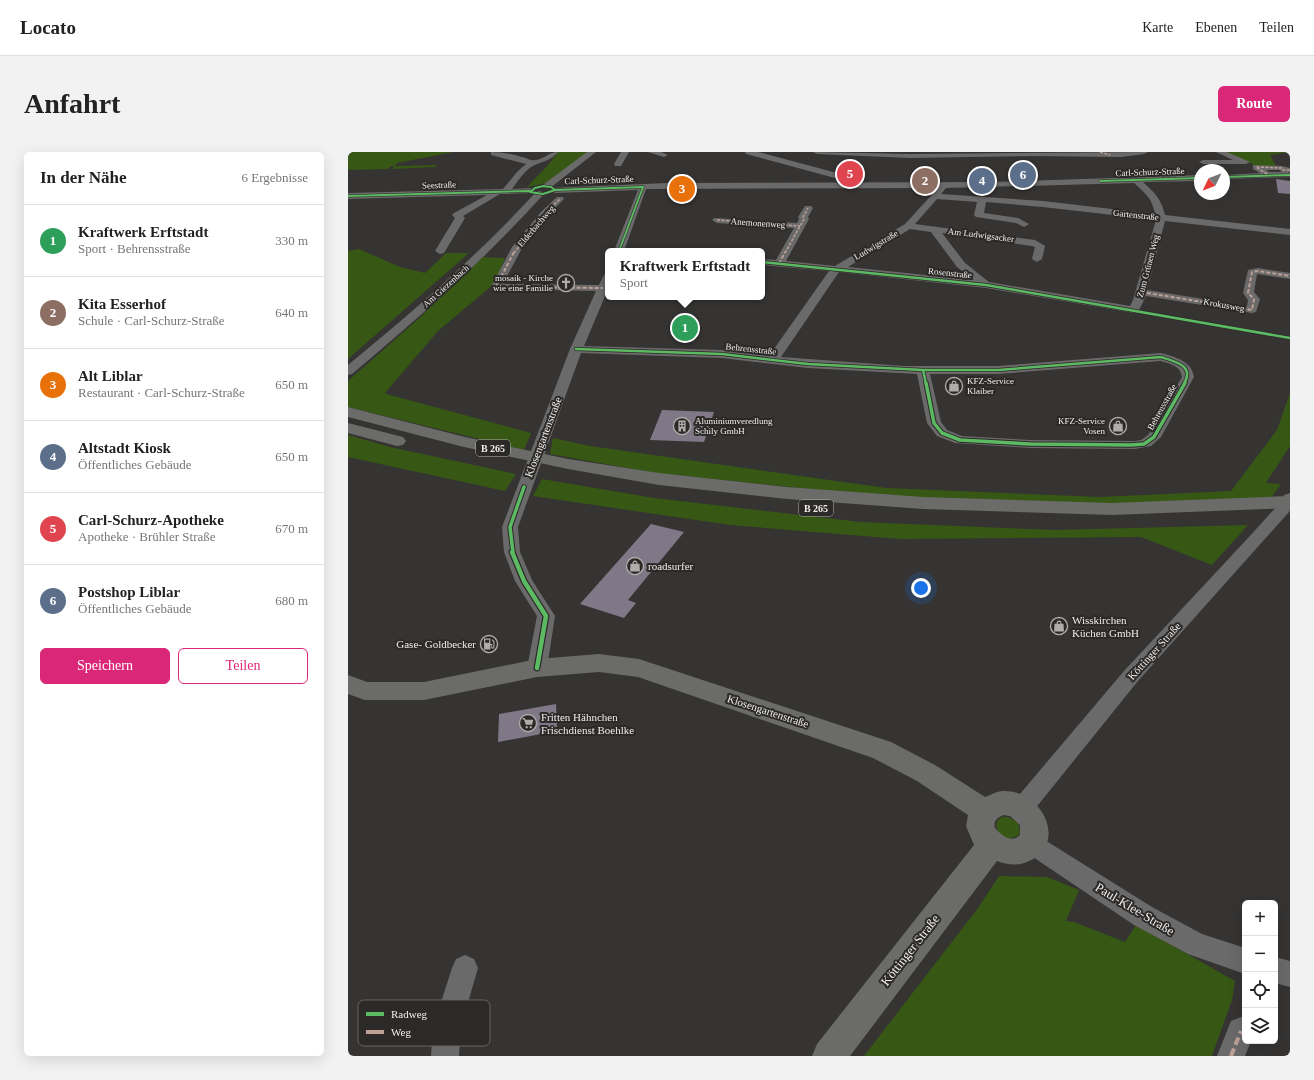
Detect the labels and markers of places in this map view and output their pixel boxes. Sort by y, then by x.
pin: 5 [837,159,863,189]
pin: 6 [1010,160,1036,190]
pin: 2 [912,166,938,196]
pin: 4 [969,166,995,196]
pin: 3 [669,174,695,204]
place label: mosaik - Kirche wie eine Familie [493,273,553,293]
church icon: mosaik - Kirche wie eine Familie [556,273,576,293]
pin: 1 [672,313,698,343]
shop icon: KFZ-Service Klaiber [944,376,964,396]
place label: KFZ-Service Klaiber [967,376,1014,396]
building icon: Aluminiumveredlung Schily GmbH [672,416,692,436]
place label: Aluminiumveredlung Schily GmbH [695,416,773,436]
place label: KFZ-Service Vosen [1058,416,1105,436]
shop icon: KFZ-Service Vosen [1108,416,1128,436]
shop icon: roadsurfer [625,556,645,576]
place label: roadsurfer [648,560,694,572]
place label: Wisskirchen Küchen GmbH [1072,614,1139,639]
shop icon: Wisskirchen Küchen GmbH [1049,616,1069,636]
fuel station icon: Gase- Goldbecker [479,634,499,654]
place label: Gase- Goldbecker [396,638,476,650]
place label: Fritten Hähnchen Frischdienst Boehlke [541,711,634,736]
supermarket icon: Fritten Hähnchen Frischdienst Boehlke [518,713,538,733]

